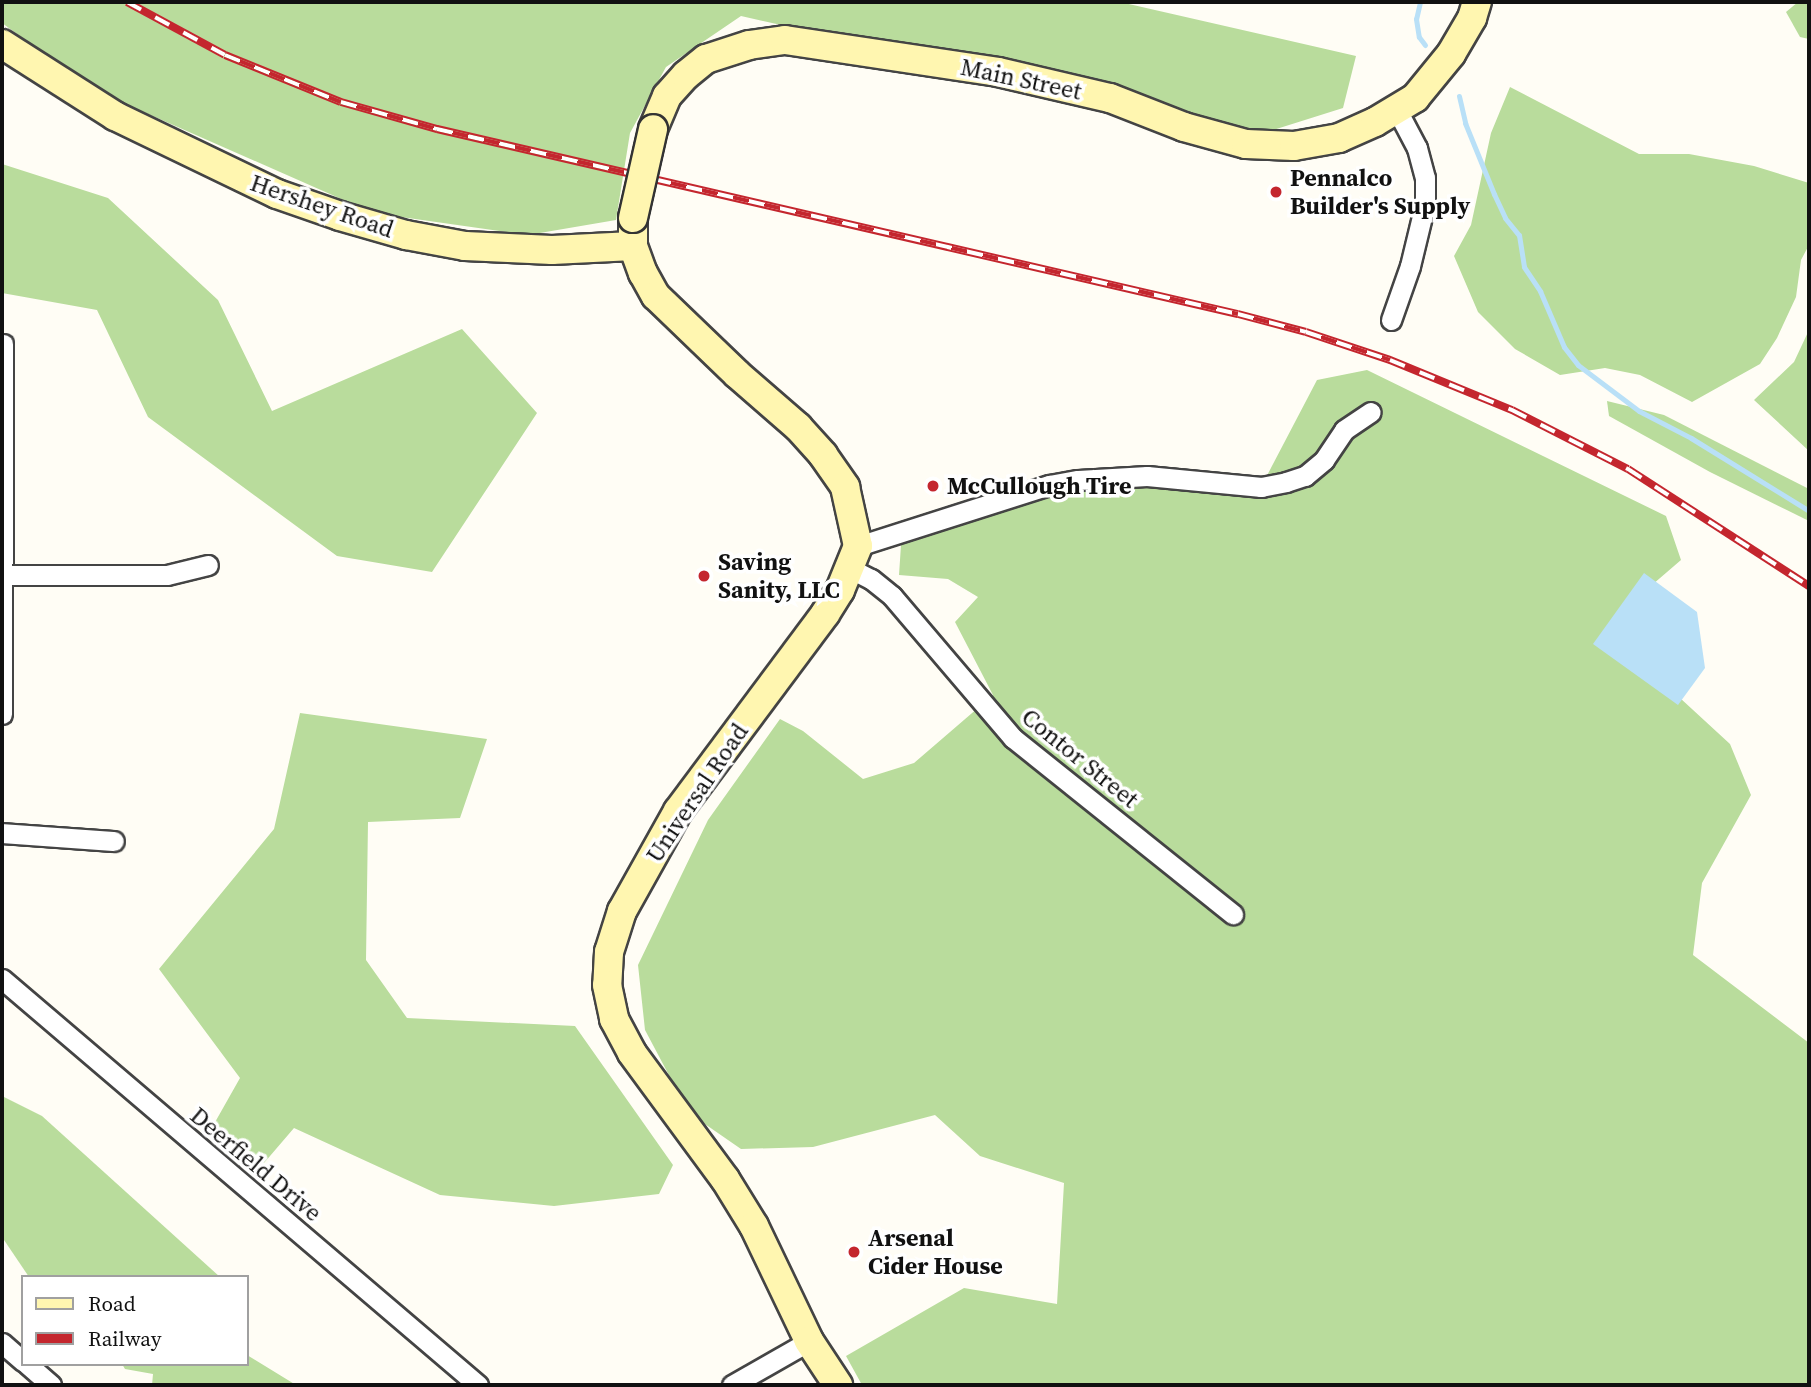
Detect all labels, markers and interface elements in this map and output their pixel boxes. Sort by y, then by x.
street label: Main Street [958,52,1084,106]
place label: Pennalco Builder's Supply [1290,164,1470,220]
street label: Hershey Road [247,168,397,244]
marker: Pennalco Builder's Supply [1268,184,1284,200]
place label: McCullough Tire [947,472,1132,500]
marker: McCullough Tire [925,478,941,494]
place label: Saving Sanity, LLC [718,548,840,604]
marker: Saving Sanity, LLC [696,568,712,584]
street label: Contor Street [1016,702,1144,814]
street label: Universal Road [640,718,754,868]
street label: Deerfield Drive [185,1101,327,1227]
place label: Arsenal Cider House [868,1224,1003,1280]
marker: Arsenal Cider House [846,1244,862,1260]
legend [21,1275,248,1366]
text: Road [88,1289,136,1318]
text: Railway [88,1324,162,1353]

